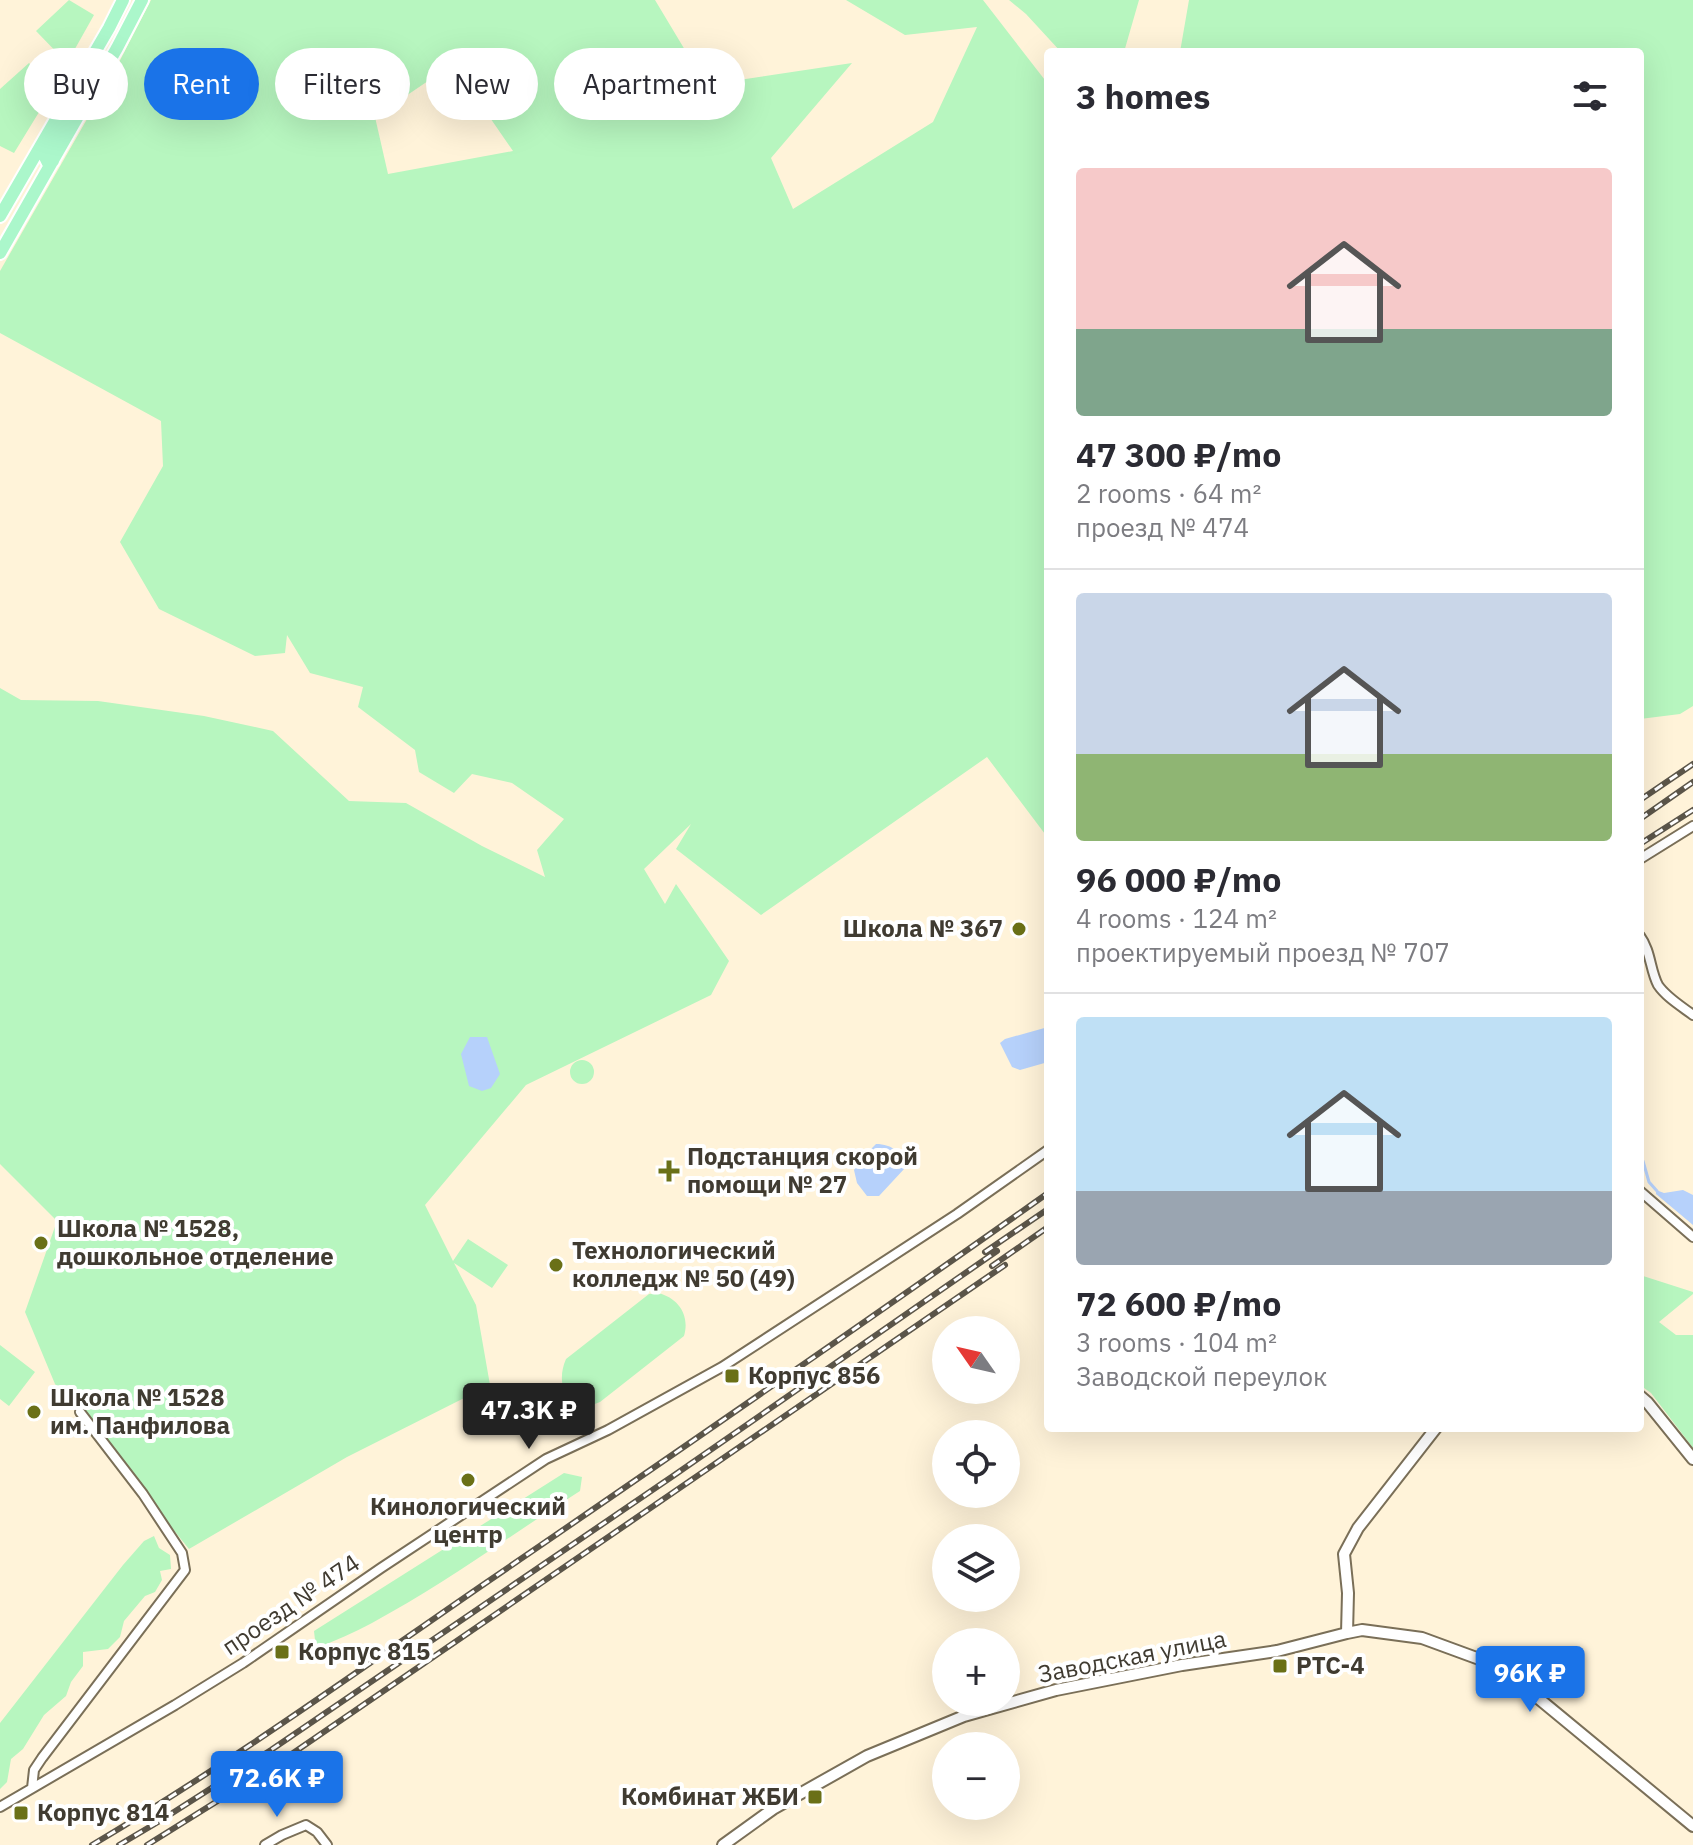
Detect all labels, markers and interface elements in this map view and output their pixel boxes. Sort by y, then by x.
chip: Buy [24,48,128,120]
chip: Rent [144,48,259,120]
chip: Filters [275,48,410,120]
chip: New [426,48,538,120]
chip: Apartment [554,48,745,120]
text: 3 homes [1076,74,1211,118]
icon: filters [1568,74,1612,118]
icon: home [1272,220,1416,364]
text: 47 300 ₽/mo [1076,432,1281,476]
text: 2 rooms · 64 m² [1076,476,1261,510]
text: проезд № 474 [1076,510,1249,544]
icon: home [1272,645,1416,789]
text: 96 000 ₽/mo [1076,857,1281,901]
text: 4 rooms · 124 m² [1076,901,1277,935]
place label: Школа № 367 [843,912,1003,944]
marker: Школа № 367 [1010,920,1028,938]
text: проектируемый проезд № 707 [1076,935,1450,969]
icon: home [1272,1069,1416,1213]
place label: Подстанция скорой помощи № 27 [687,1140,918,1200]
marker: Подстанция скорой помощи № 27 [658,1160,680,1182]
place label: Школа № 1528, дошкольное отделение [57,1212,334,1272]
marker: Школа № 1528, дошкольное отделение [32,1234,50,1252]
place label: Технологический колледж № 50 (49) [572,1234,795,1294]
marker: Технологический колледж № 50 (49) [547,1256,565,1274]
text: 72 600 ₽/mo [1076,1281,1281,1325]
north arrow [932,1316,1020,1404]
map controls [932,1316,1020,1820]
text: 3 rooms · 104 m² [1076,1325,1277,1359]
place label: Корпус 856 [748,1359,880,1391]
text: Заводской переулок [1076,1359,1327,1393]
marker: Корпус 856 [723,1367,741,1385]
place label: Школа № 1528 им. Панфилова [50,1381,230,1441]
pin: 47.3K ₽ [455,1383,603,1451]
text: 47.3K ₽ [481,1392,577,1426]
marker: Школа № 1528 им. Панфилова [25,1403,43,1421]
button: locate [932,1420,1020,1508]
marker: Кинологический центр [459,1471,477,1489]
place label: Кинологический центр [370,1490,566,1550]
button: layers [932,1524,1020,1612]
street label: проезд № 474 [215,1546,366,1662]
street label: Заводская улица [1035,1622,1229,1690]
button: + [932,1628,1020,1716]
place label: Корпус 815 [298,1635,430,1667]
marker: Корпус 815 [273,1643,291,1661]
pin: 96K ₽ [1474,1646,1586,1714]
place label: РТС-4 [1296,1649,1365,1681]
text: 96K ₽ [1494,1655,1566,1689]
marker: РТС-4 [1271,1657,1289,1675]
button: − [932,1732,1020,1820]
pin: 72.6K ₽ [203,1751,351,1819]
text: 72.6K ₽ [229,1760,325,1794]
place label: Комбинат ЖБИ [621,1780,799,1812]
marker: Комбинат ЖБИ [806,1788,824,1806]
place label: Корпус 814 [37,1796,169,1828]
marker: Корпус 814 [12,1804,30,1822]

